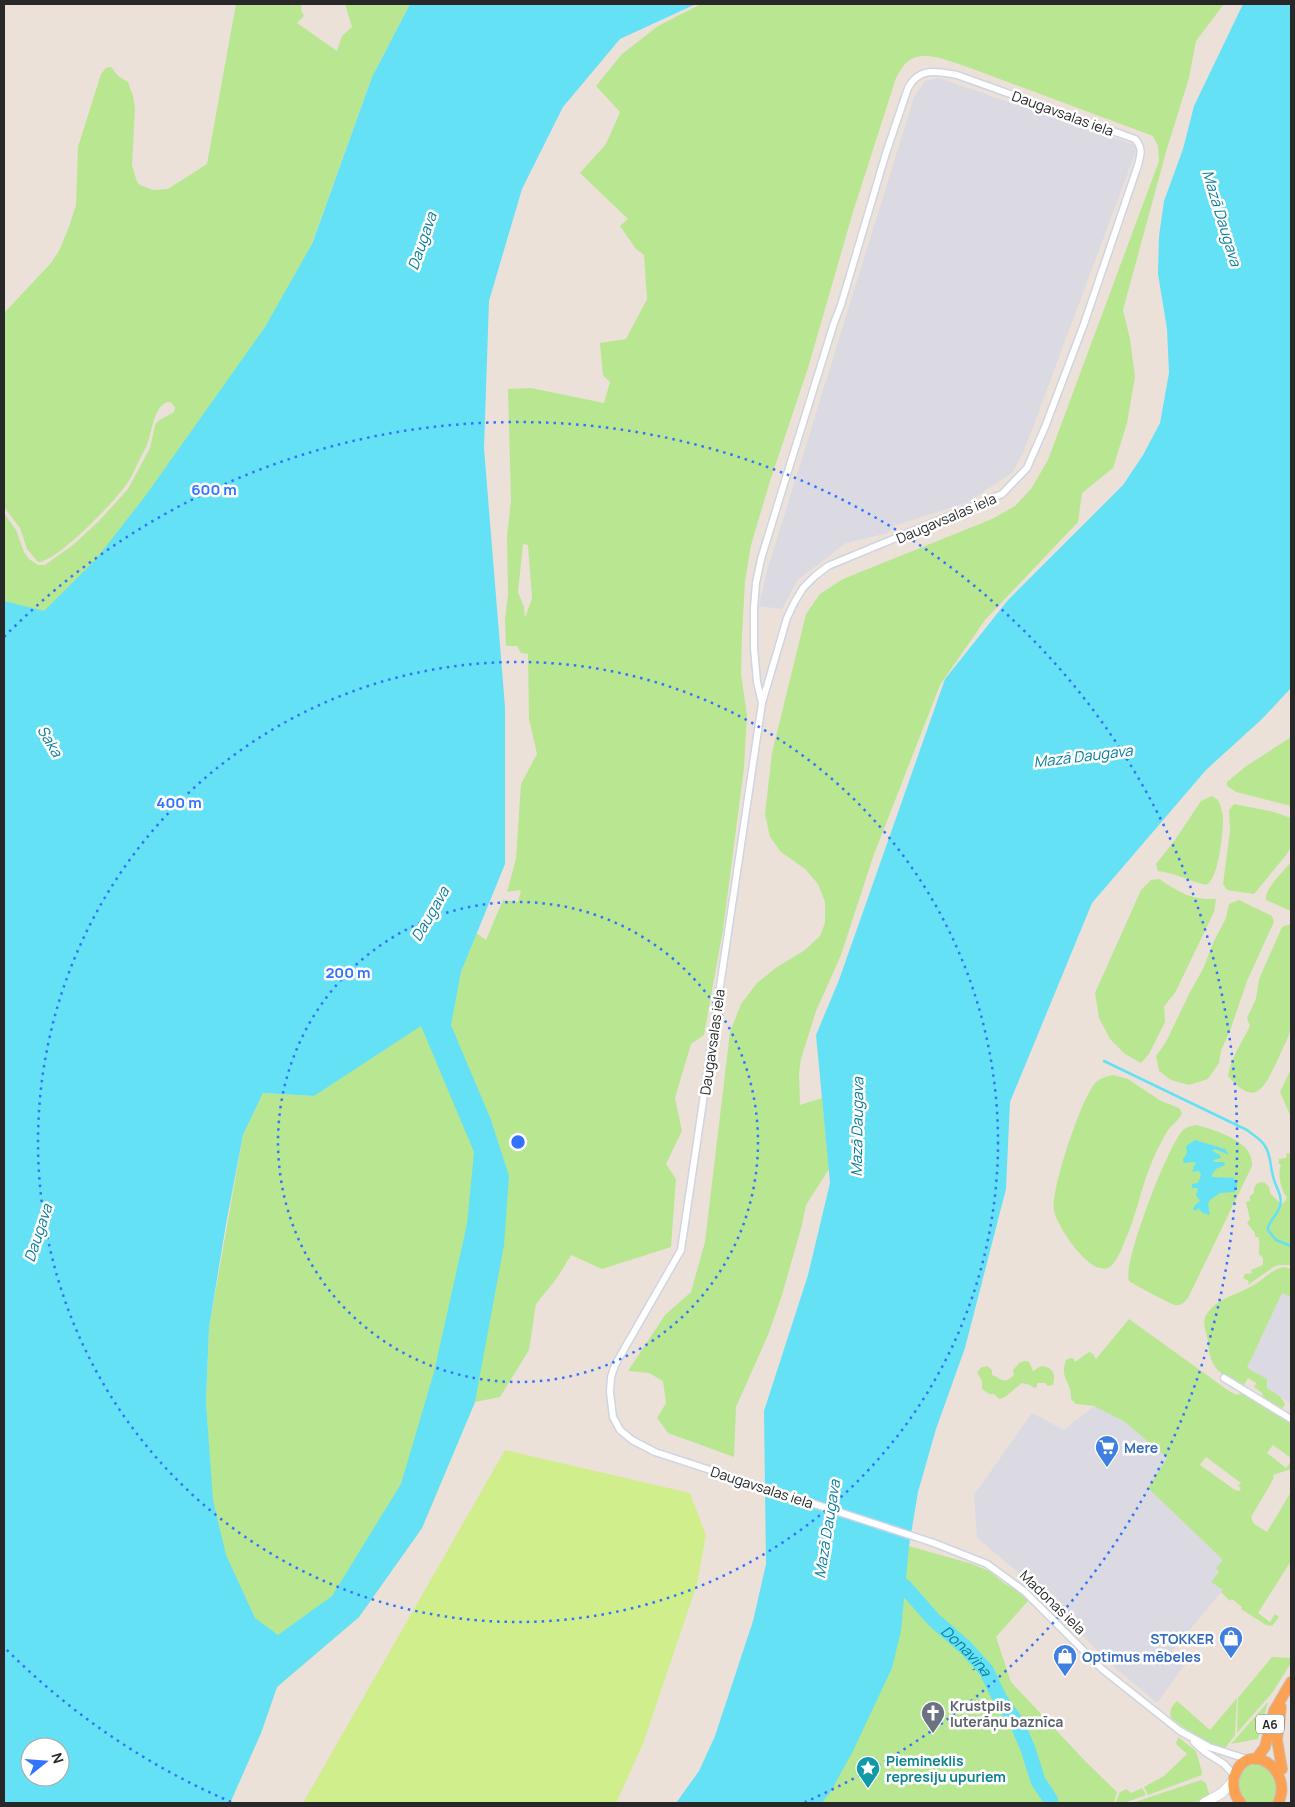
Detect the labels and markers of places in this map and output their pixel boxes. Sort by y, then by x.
centre of rings [509,1133,527,1151]
supermarket icon: Mere [1094,1434,1120,1468]
place label: Mere [1124,1438,1158,1457]
shop icon: STOKKER [1218,1625,1244,1659]
place label: STOKKER [1150,1629,1214,1648]
shop icon: Optimus mēbeles [1052,1643,1078,1677]
place label: Optimus mēbeles [1082,1647,1201,1666]
place label: Krustpils luterāņu baznīca [950,1696,1063,1732]
church icon: Krustpils luterāņu baznīca [920,1700,946,1734]
place label: Piemineklis represiju upuriem [886,1751,1006,1786]
place icon: Piemineklis represiju upuriem [855,1755,881,1789]

